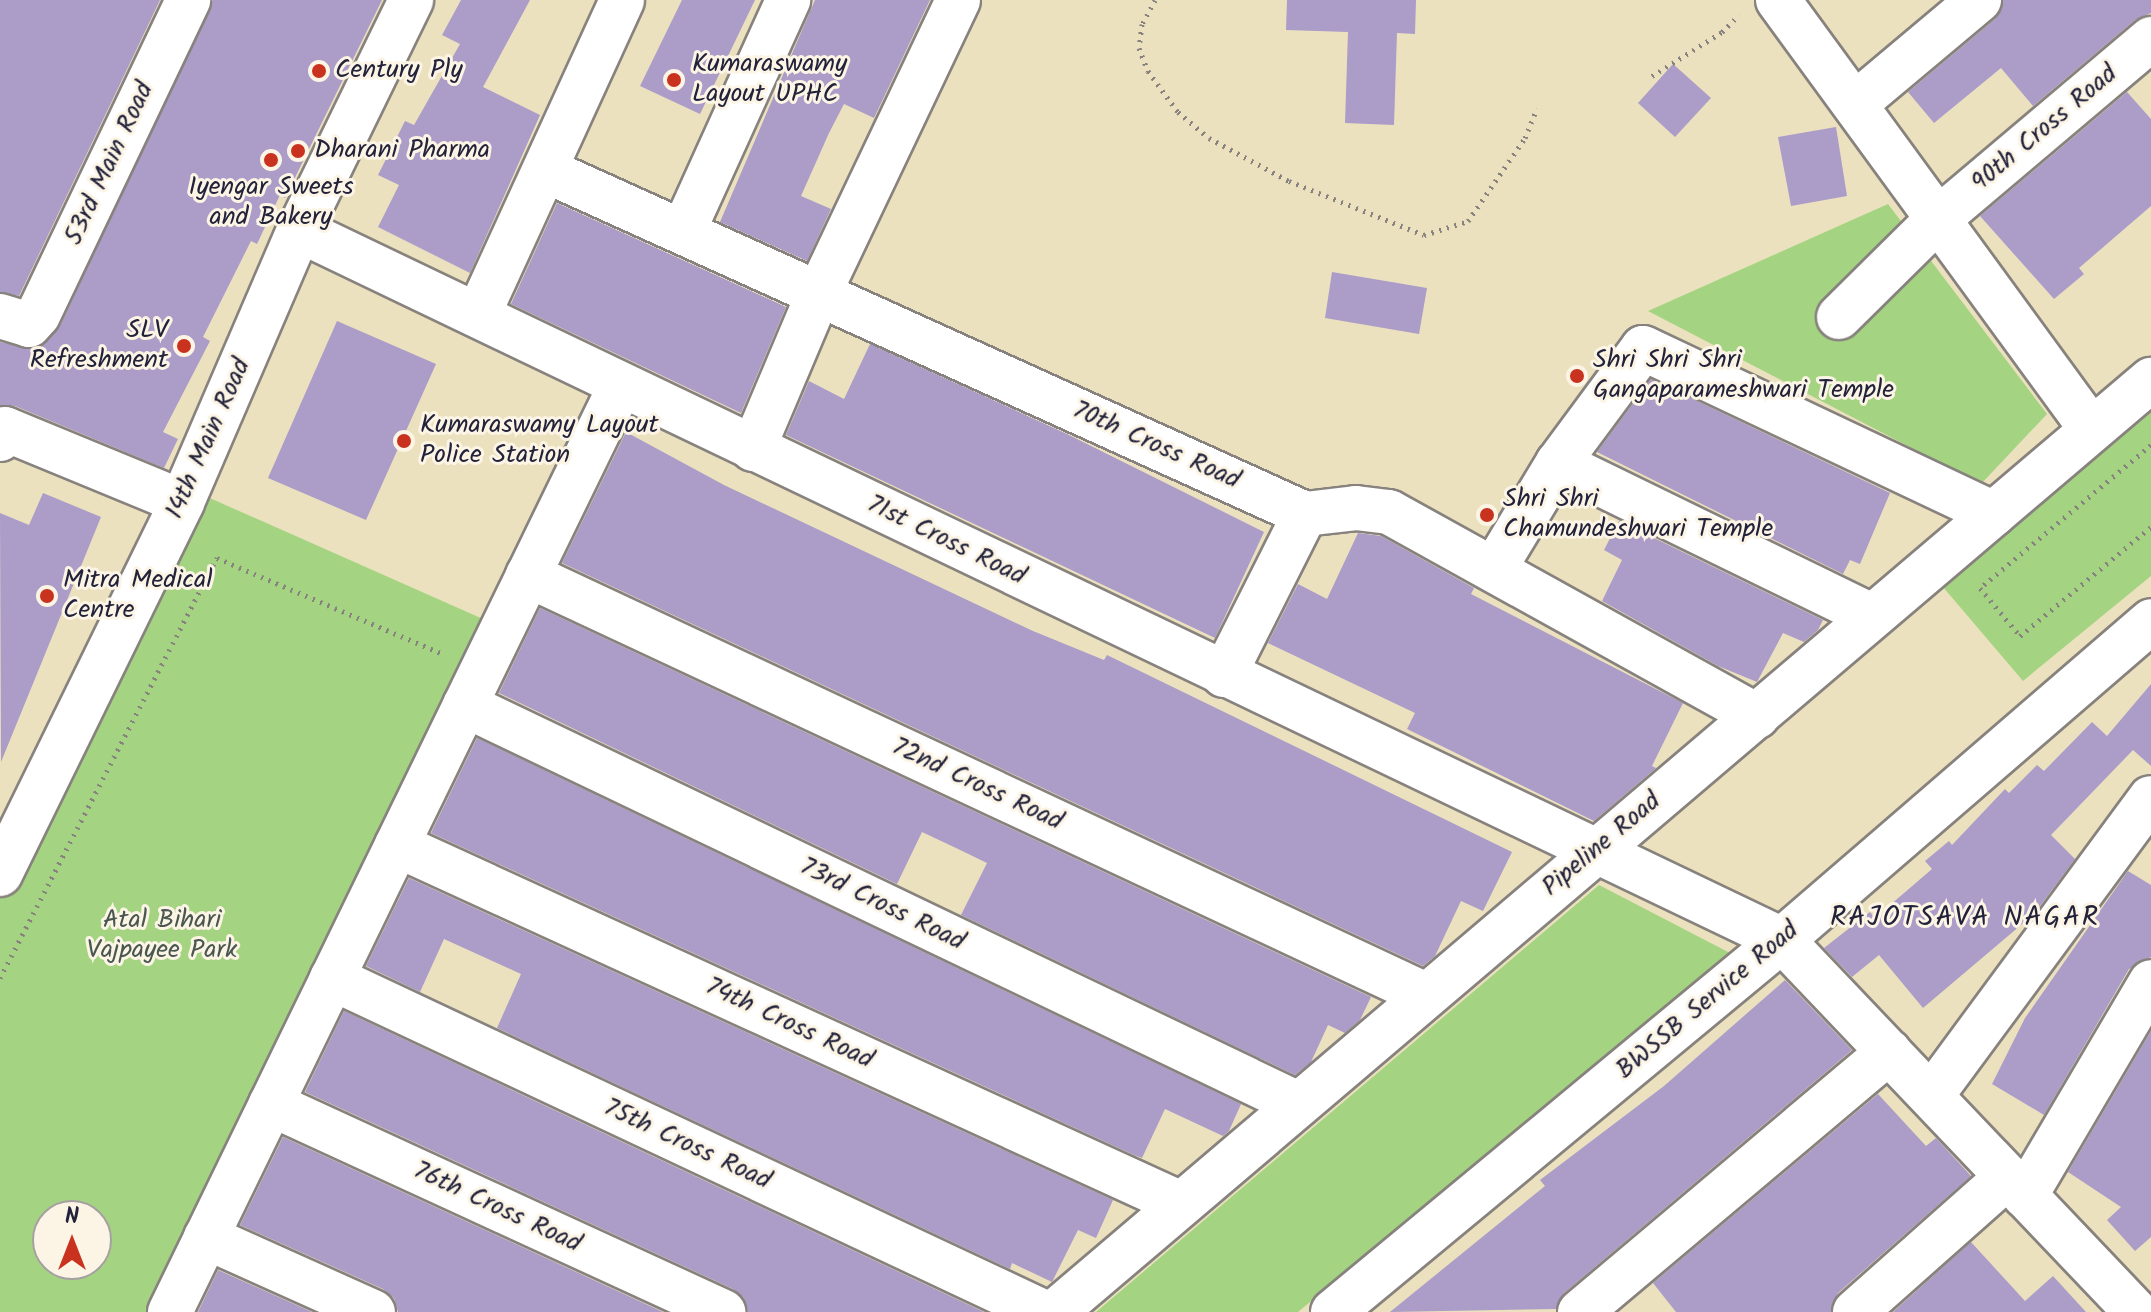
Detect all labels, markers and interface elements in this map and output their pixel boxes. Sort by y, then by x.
place label: Kumaraswamy Layout UPHC [692,49,847,110]
place label: Century Ply [335,55,463,87]
street label: 90th Cross Road [1966,59,2124,199]
marker: Century Ply [310,62,328,80]
marker: Kumaraswamy Layout UPHC [663,69,685,91]
street label: 53rd Main Road [59,78,161,250]
place label: Dharani Pharma [314,135,490,167]
marker: Dharani Pharma [289,142,307,160]
marker: Iyengar Sweets and Bakery [262,151,280,169]
place label: Iyengar Sweets and Bakery [188,172,354,234]
place label: SLV Refreshment [30,315,168,376]
marker: SLV Refreshment [175,337,193,355]
place label: Shri Shri Shri Gangaparameshwari Temple [1593,345,1894,406]
street label: 14th Main Road [160,354,258,524]
marker: Shri Shri Shri Gangaparameshwari Temple [1568,367,1586,385]
street label: 70th Cross Road [1067,395,1245,497]
place label: Kumaraswamy Layout Police Station [420,410,659,472]
marker: Kumaraswamy Layout Police Station [395,432,413,450]
place label: Shri Shri Chamundeshwari Temple [1503,484,1773,546]
street label: 71st Cross Road [862,489,1030,593]
marker: Shri Shri Chamundeshwari Temple [1478,506,1496,524]
place label: Mitra Medical Centre [63,565,212,626]
marker: Mitra Medical Centre [38,587,56,605]
street label: 72nd Cross Road [887,732,1067,838]
street label: Pipeline Road [1536,786,1668,904]
street label: 73rd Cross Road [794,852,970,958]
district label: RAJOTSAVA NAGAR [1830,901,2100,935]
park label: Atal Bihari Vajpayee Park [87,905,237,966]
street label: BWSSB Service Road [1610,916,1806,1086]
street label: 74th Cross Road [700,972,878,1076]
street label: 75th Cross Road [598,1093,776,1197]
street label: 76th Cross Road [408,1156,586,1260]
north arrow [32,1200,112,1280]
text: N [65,1200,79,1235]

